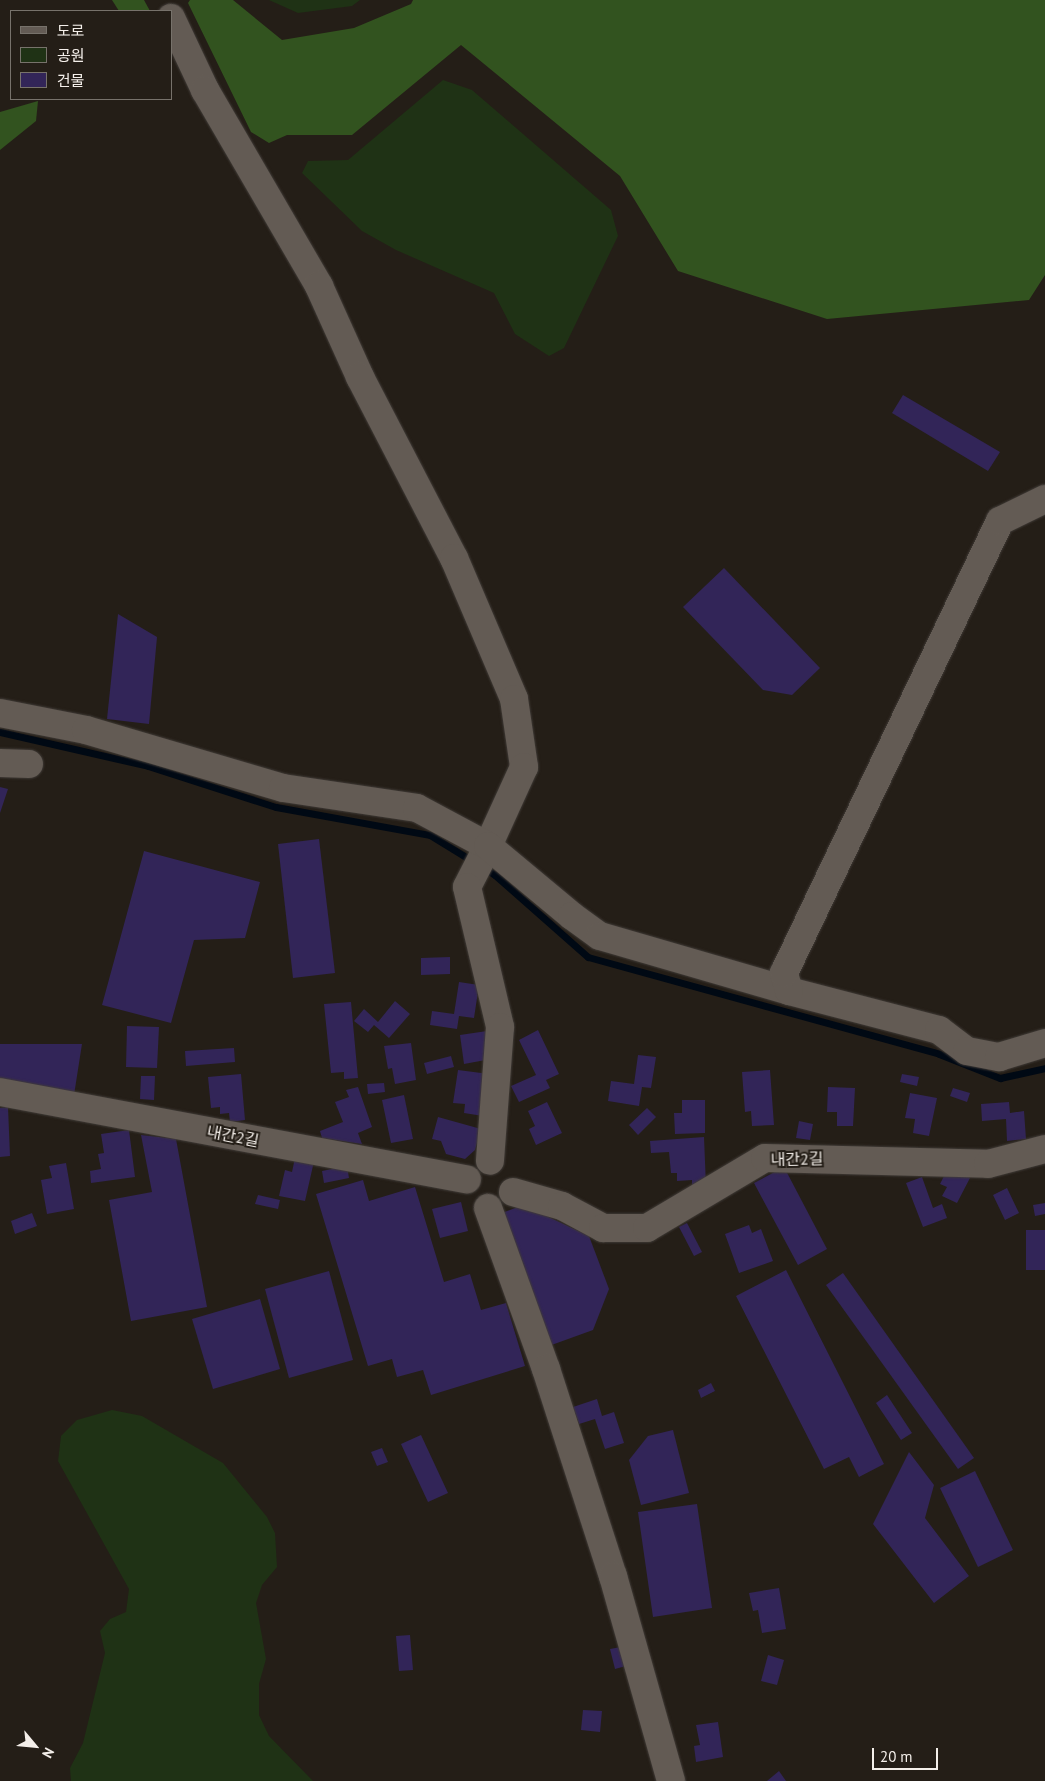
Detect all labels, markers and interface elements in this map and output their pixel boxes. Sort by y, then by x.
legend [10,10,172,100]
text: 도로 [57,21,85,40]
text: 공원 [57,46,85,65]
text: 건물 [57,71,85,90]
street label: 내간2길 [205,1122,261,1150]
street label: 내간2길 [770,1149,824,1169]
north arrow [10,1721,60,1771]
scale bar [875,1738,941,1770]
text: N [38,1745,58,1761]
text: 20 m [880,1747,913,1766]

